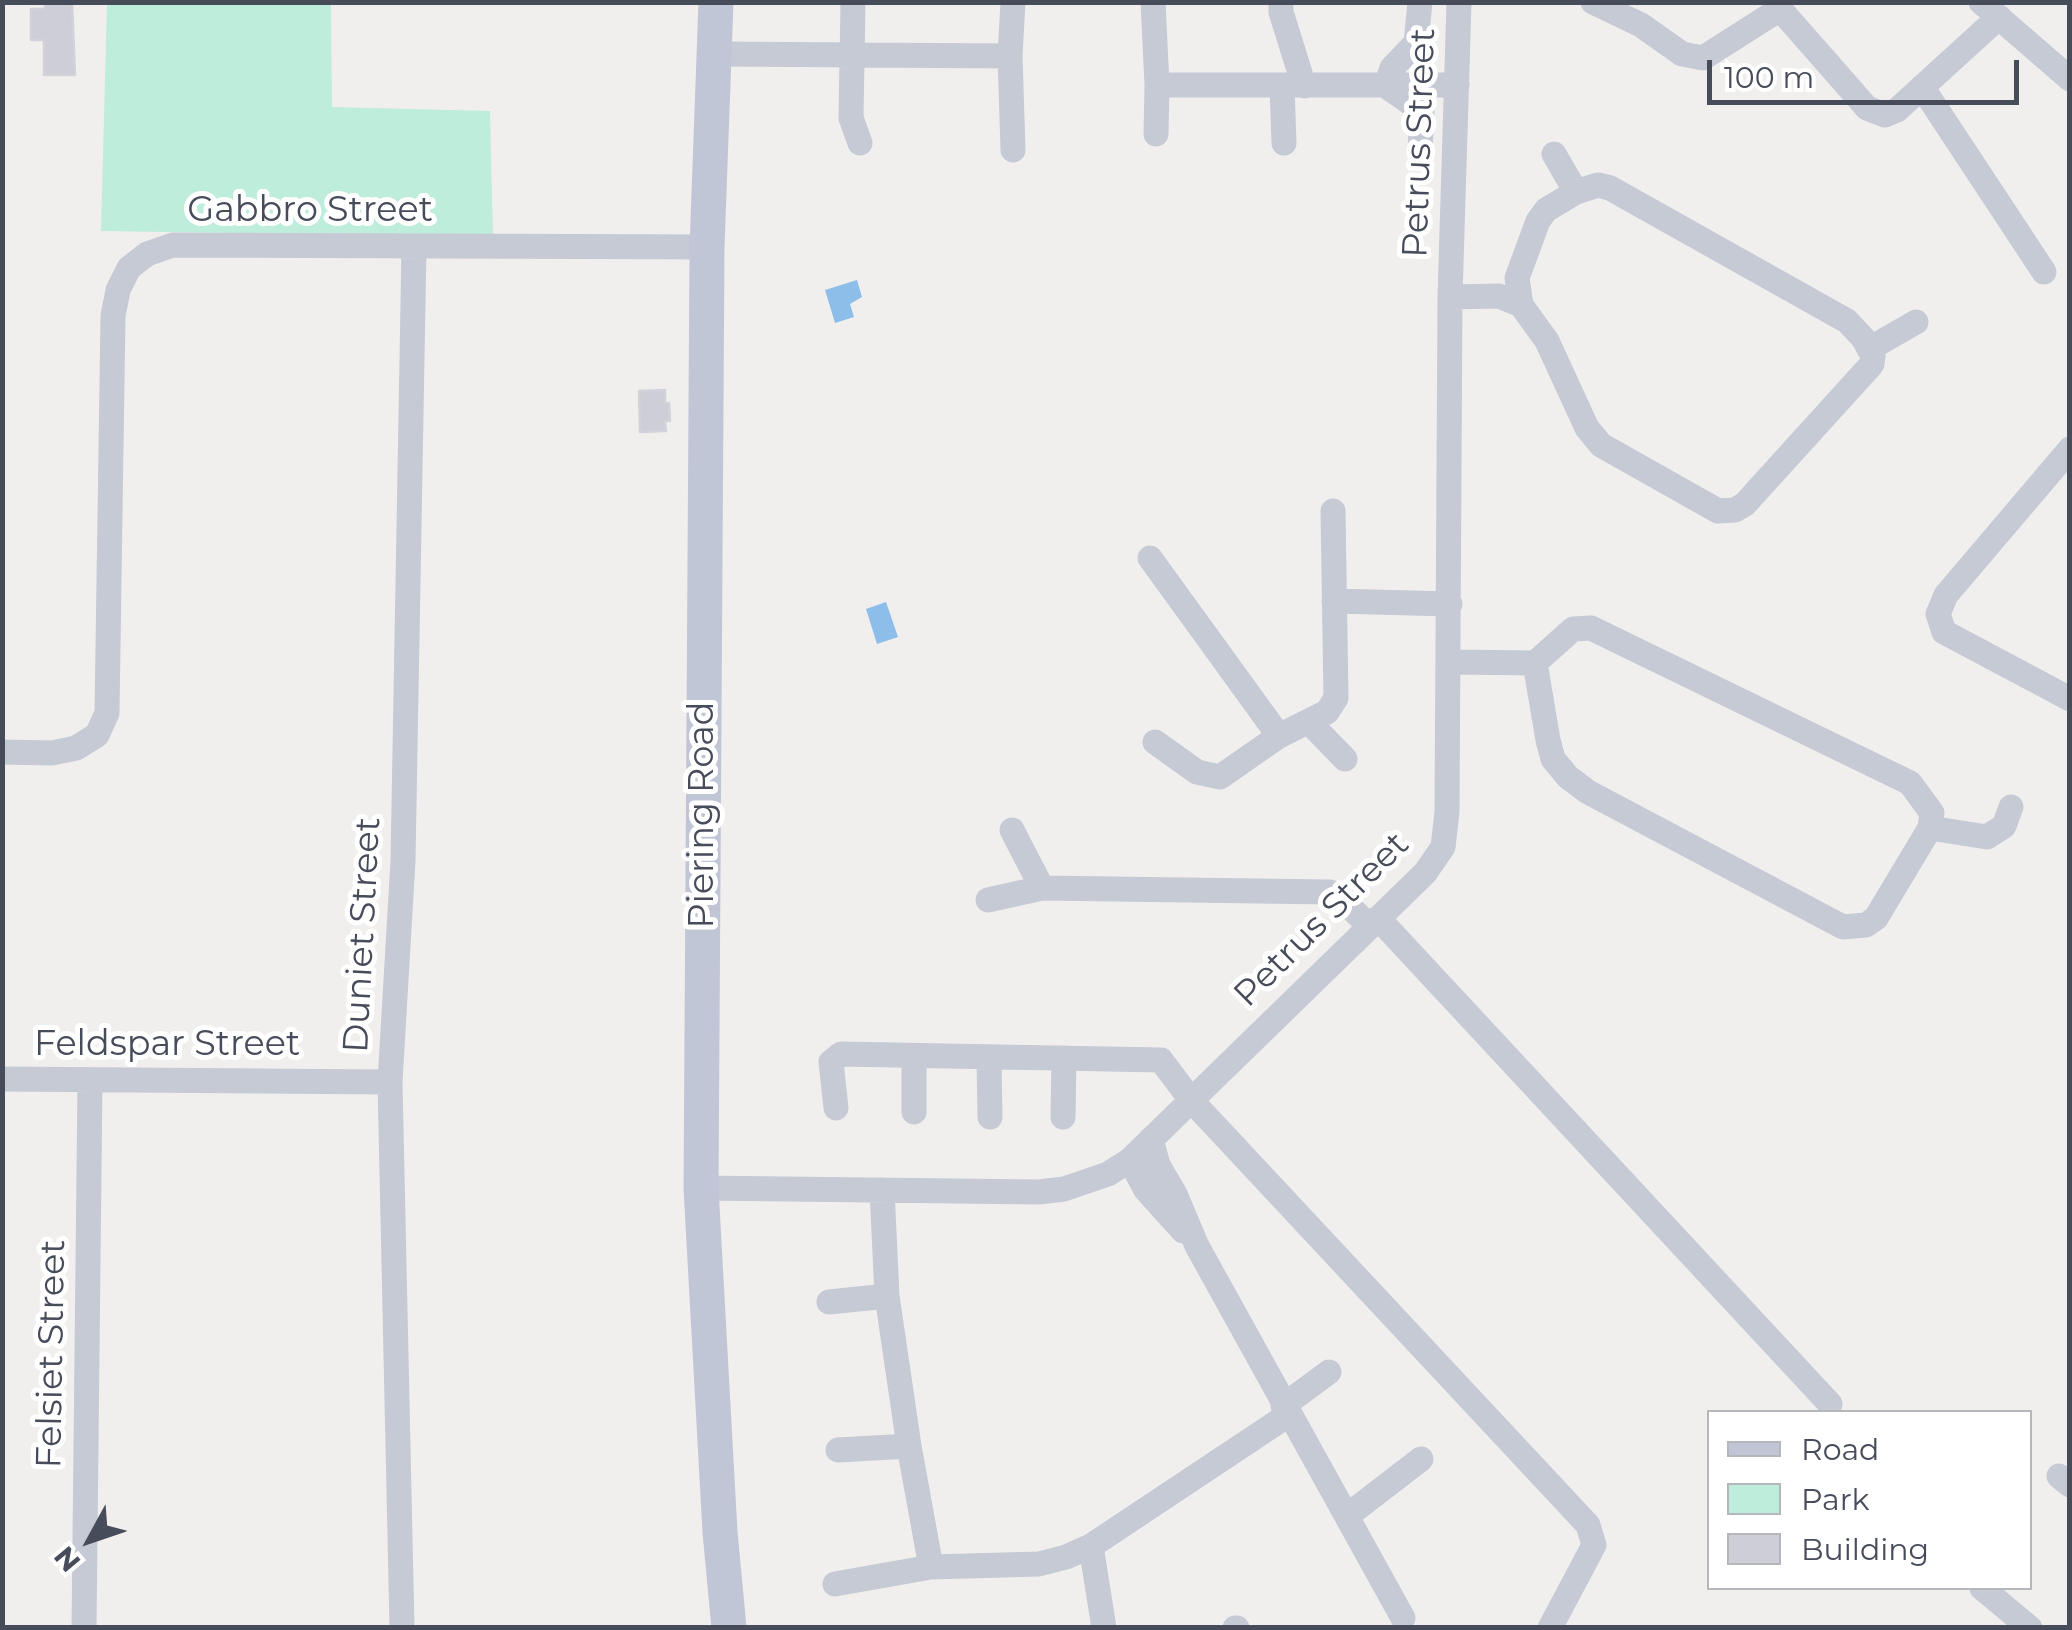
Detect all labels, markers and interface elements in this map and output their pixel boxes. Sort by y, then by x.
street label: Petrus Street [1395,28,1445,258]
scale bar [1712,40,2024,102]
text: 100 m [1724,59,1814,96]
street label: Gabbro Street [187,190,433,232]
street label: Piering Road [682,701,724,929]
street label: Duniet Street [336,816,390,1054]
street label: Petrus Street [1226,824,1418,1016]
street label: Feldspar Street [34,1024,300,1066]
street label: Felsiet Street [29,1239,75,1469]
legend [1707,1410,2032,1590]
text: Road [1801,1431,1879,1468]
text: Park [1801,1481,1870,1518]
north arrow [40,1490,140,1590]
text: Building [1801,1531,1929,1568]
text: N [47,1540,87,1579]

